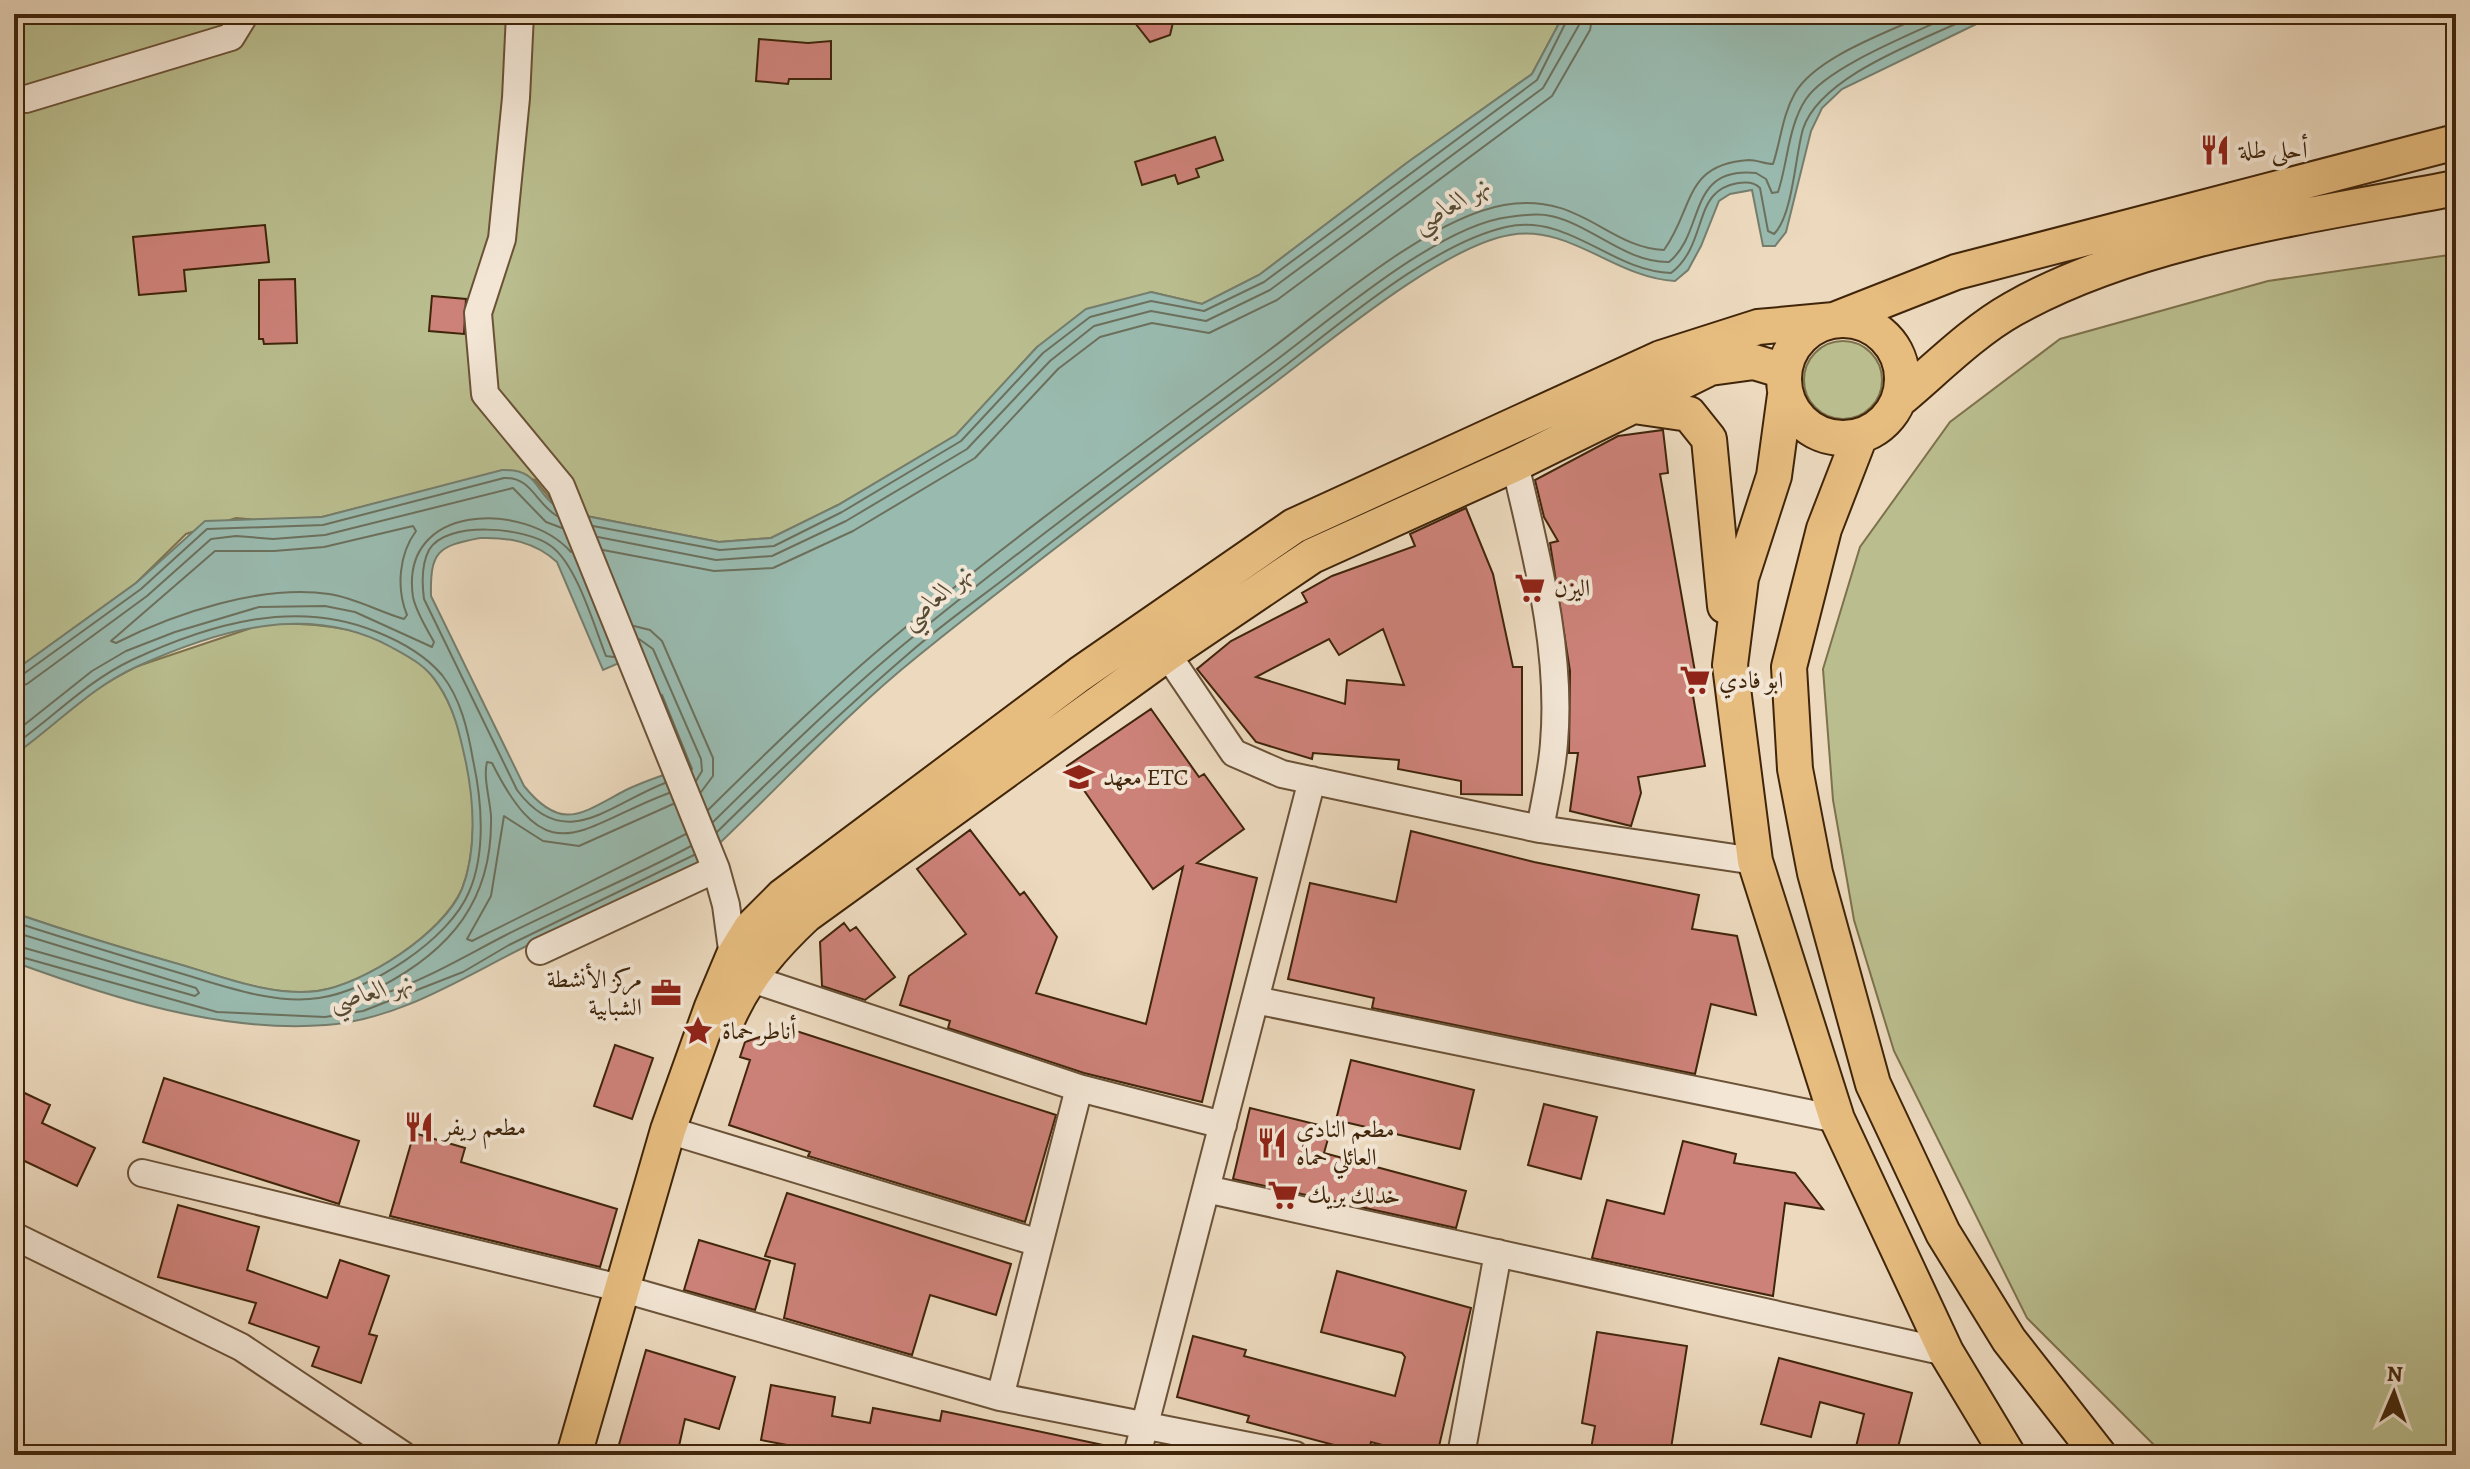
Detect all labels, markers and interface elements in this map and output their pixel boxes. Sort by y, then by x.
restaurant icon: أحلى طلة [2198,133,2232,167]
place label: أحلى طلة [2238,133,2308,167]
water label: نهر العاصي [1406,167,1500,247]
water label: نهر العاصي [893,555,984,642]
supermarket icon: اليزن [1513,571,1547,605]
place label: اليزن [1554,572,1590,604]
supermarket icon: ابو فادي [1678,663,1712,697]
place label: ابو فادي [1719,664,1784,699]
school or university icon: معهد ETC [1062,760,1096,794]
place label: معهد ETC [1103,761,1189,793]
place label: مركز الأنشطة الشبابية [547,963,642,1023]
water label: نهر العاصي [325,964,418,1025]
office icon: مركز الأنشطة الشبابية [649,976,683,1010]
place icon: أناطر حماة [681,1014,715,1048]
place label: أناطر حماة [722,1014,797,1047]
restaurant icon: مطعم ريفر [402,1110,436,1144]
place label: مطعم ريفر [440,1111,526,1149]
place label: مطعم النادي العائلي حماه [1296,1113,1395,1180]
restaurant icon: مطعم النادي العائلي حماه [1255,1126,1289,1160]
supermarket icon: خدلك بريك [1266,1178,1300,1212]
place label: خدلك بريك [1307,1179,1400,1211]
north arrow [2354,1353,2434,1433]
text: N [2386,1359,2403,1389]

